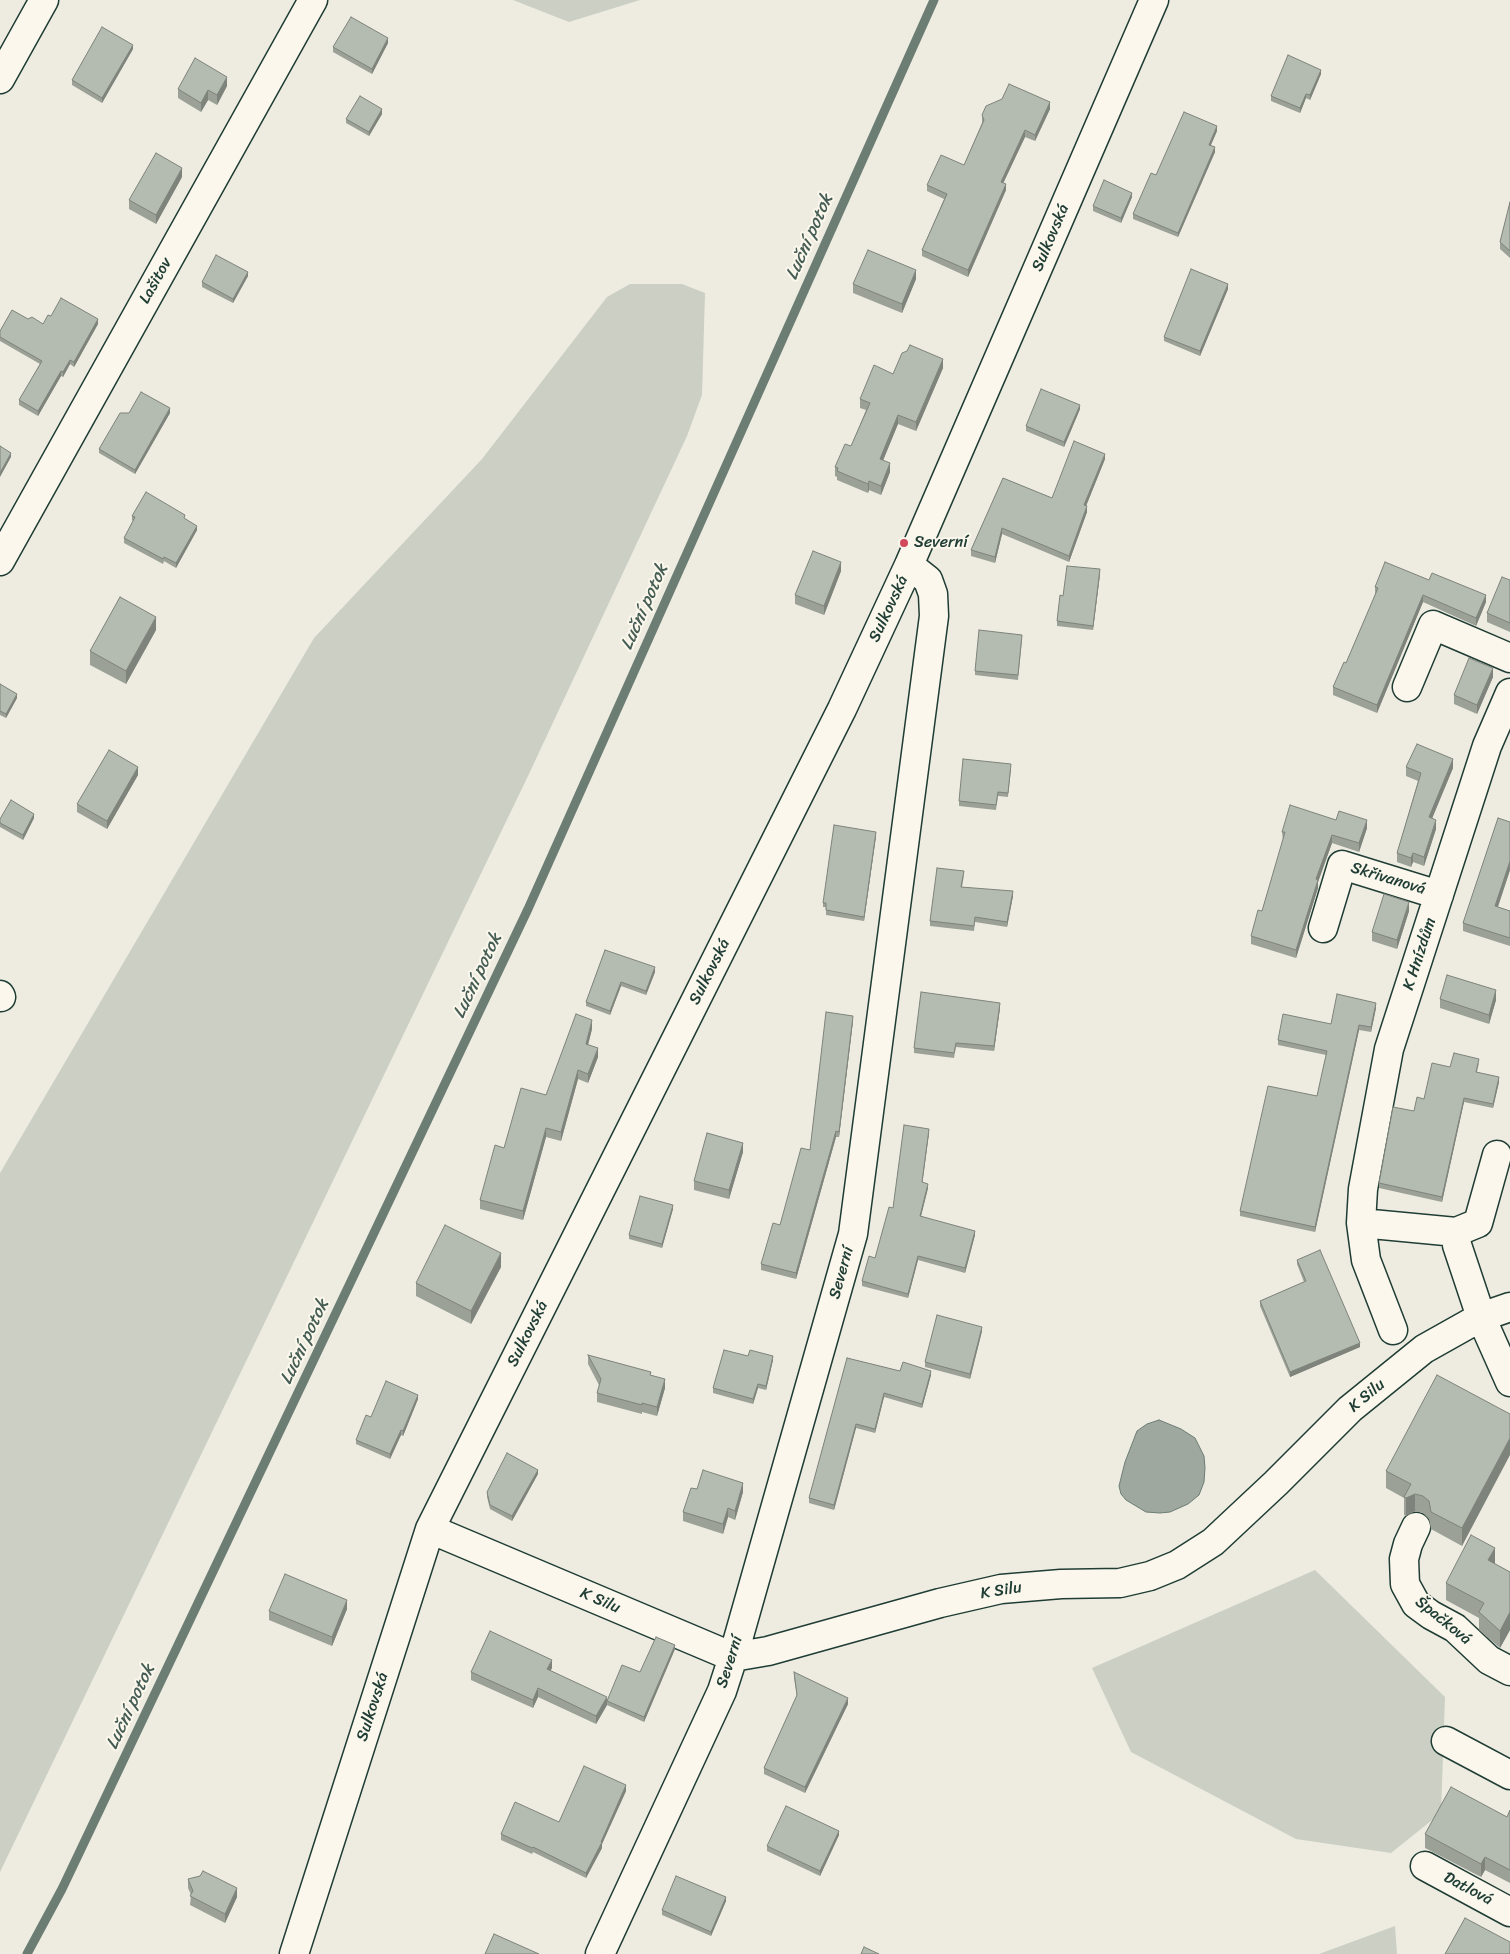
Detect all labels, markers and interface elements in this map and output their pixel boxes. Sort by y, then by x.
water label: Luční potok [782,191,838,283]
street label: Sulkovská [1028,202,1074,274]
street label: Lašitov [136,255,176,307]
place label: Severní [914,533,968,553]
marker: Severní [898,537,910,549]
water label: Luční potok [617,561,673,653]
street label: Sulkovská [865,573,913,645]
street label: Skřivanová [1348,859,1428,899]
street label: K Hnízdům [1399,915,1441,993]
water label: Luční potok [449,930,507,1022]
street label: Sulkovská [685,936,735,1008]
street label: Severní [825,1245,859,1301]
water label: Luční potok [276,1296,334,1388]
street label: Sulkovská [503,1298,553,1370]
street label: K Silu [1345,1375,1389,1417]
street label: K Silu [979,1578,1023,1604]
street label: K Silu [577,1584,623,1618]
street label: Špačková [1411,1593,1475,1649]
street label: Severní [713,1634,747,1690]
water label: Luční potok [102,1661,160,1753]
street label: Sulkovská [353,1670,393,1744]
street label: Datlová [1440,1868,1496,1910]

